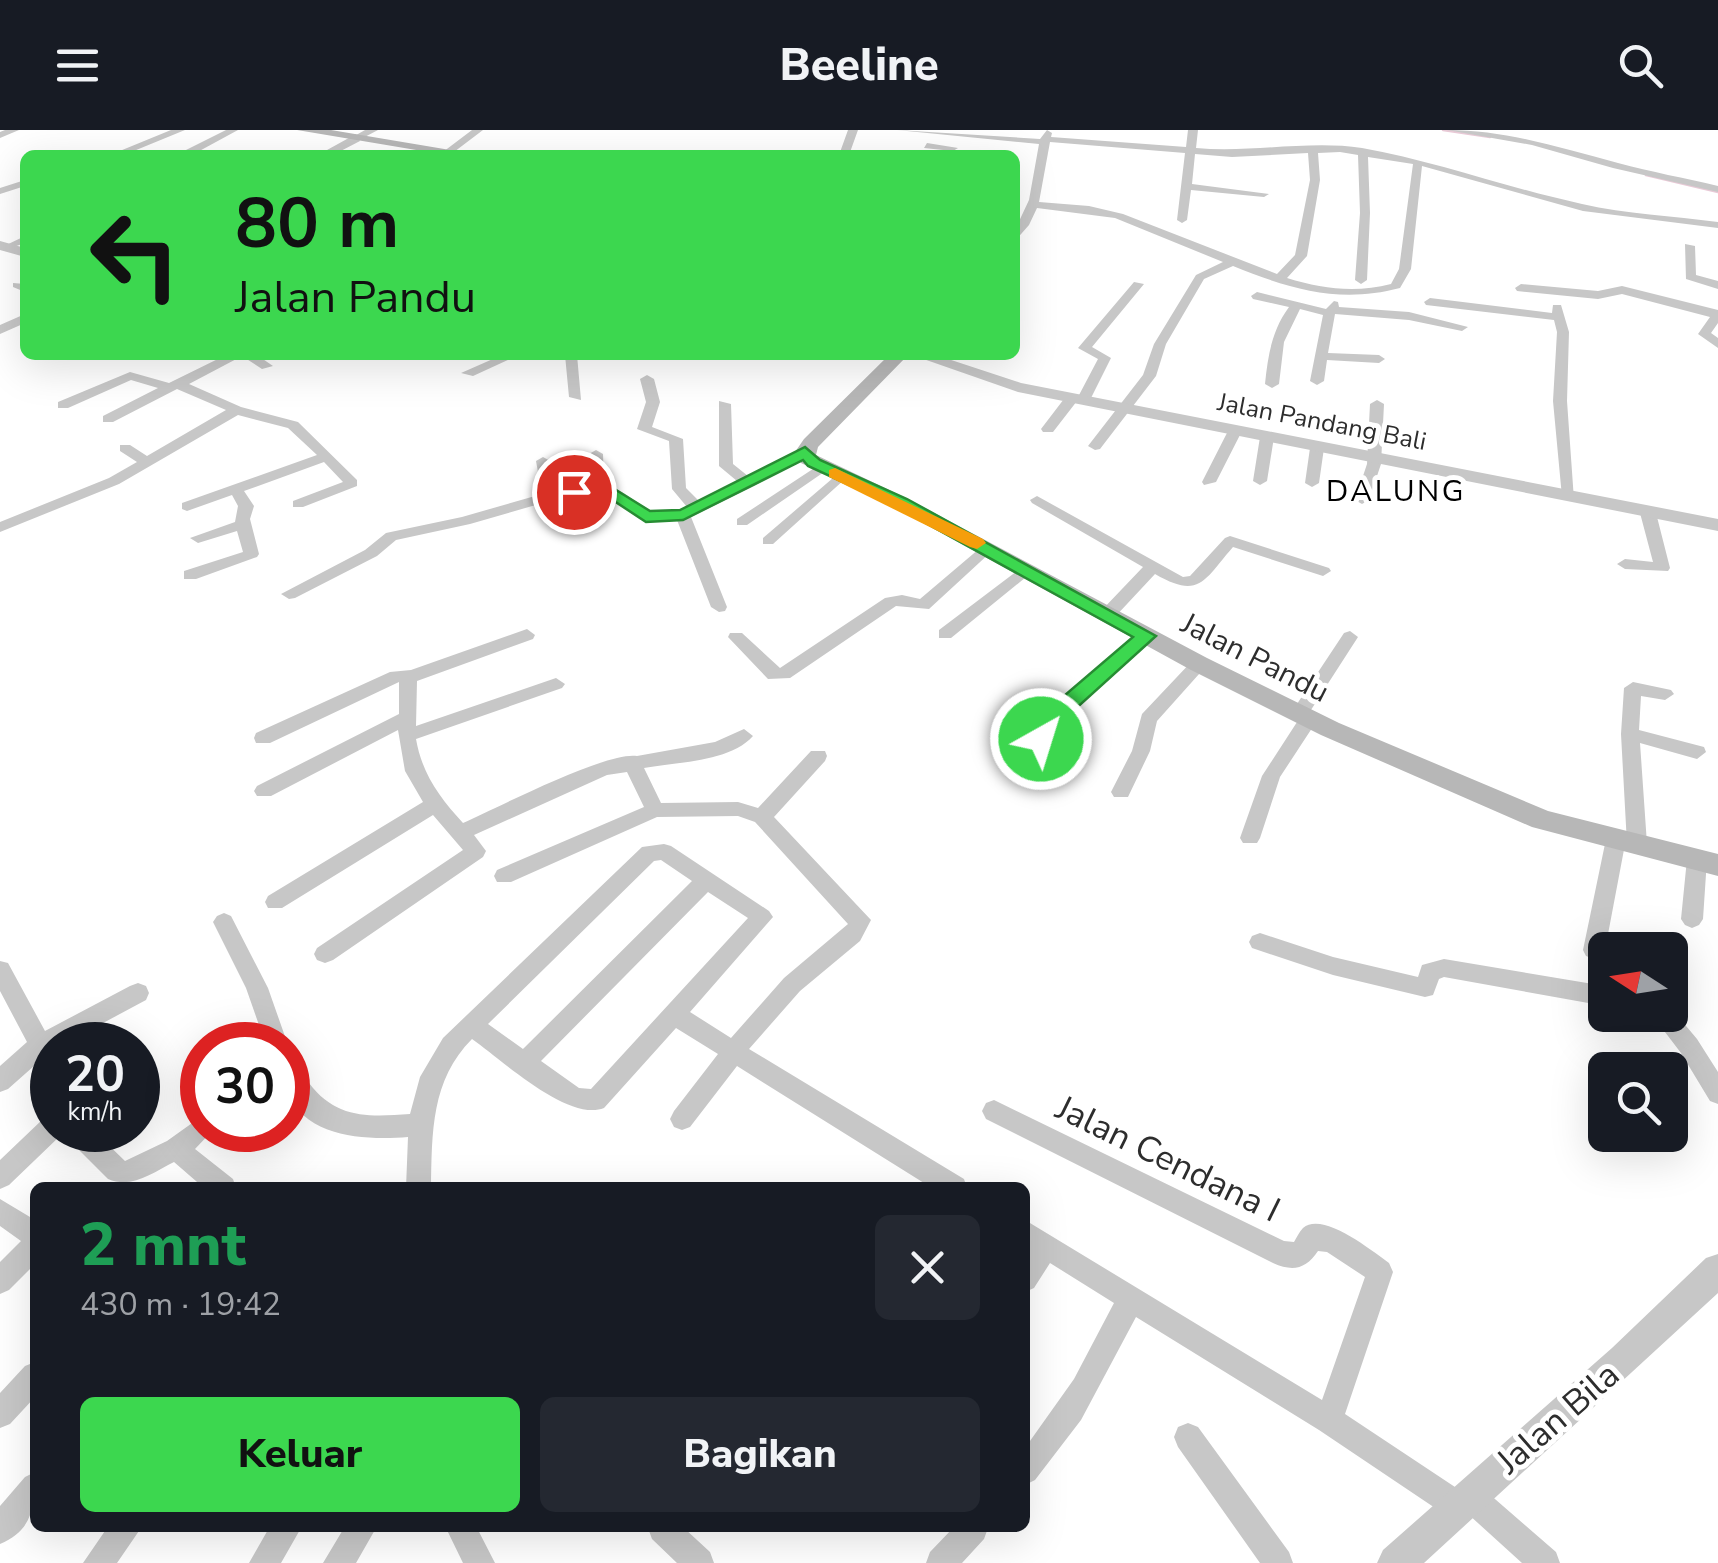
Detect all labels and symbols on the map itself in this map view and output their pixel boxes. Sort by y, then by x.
street label: Jalan Pandang Bali [1214,385,1429,459]
pin [532,450,617,535]
district label: DALUNG [1326,471,1466,512]
street label: Jalan Pandu [1173,603,1336,713]
position arrow [989,687,1093,791]
north arrow [1588,932,1688,1032]
speed limit sign: 30 [180,1022,310,1152]
street label: Jalan Cendana I [1047,1084,1288,1234]
street label: Jalan Bila [1486,1352,1629,1485]

